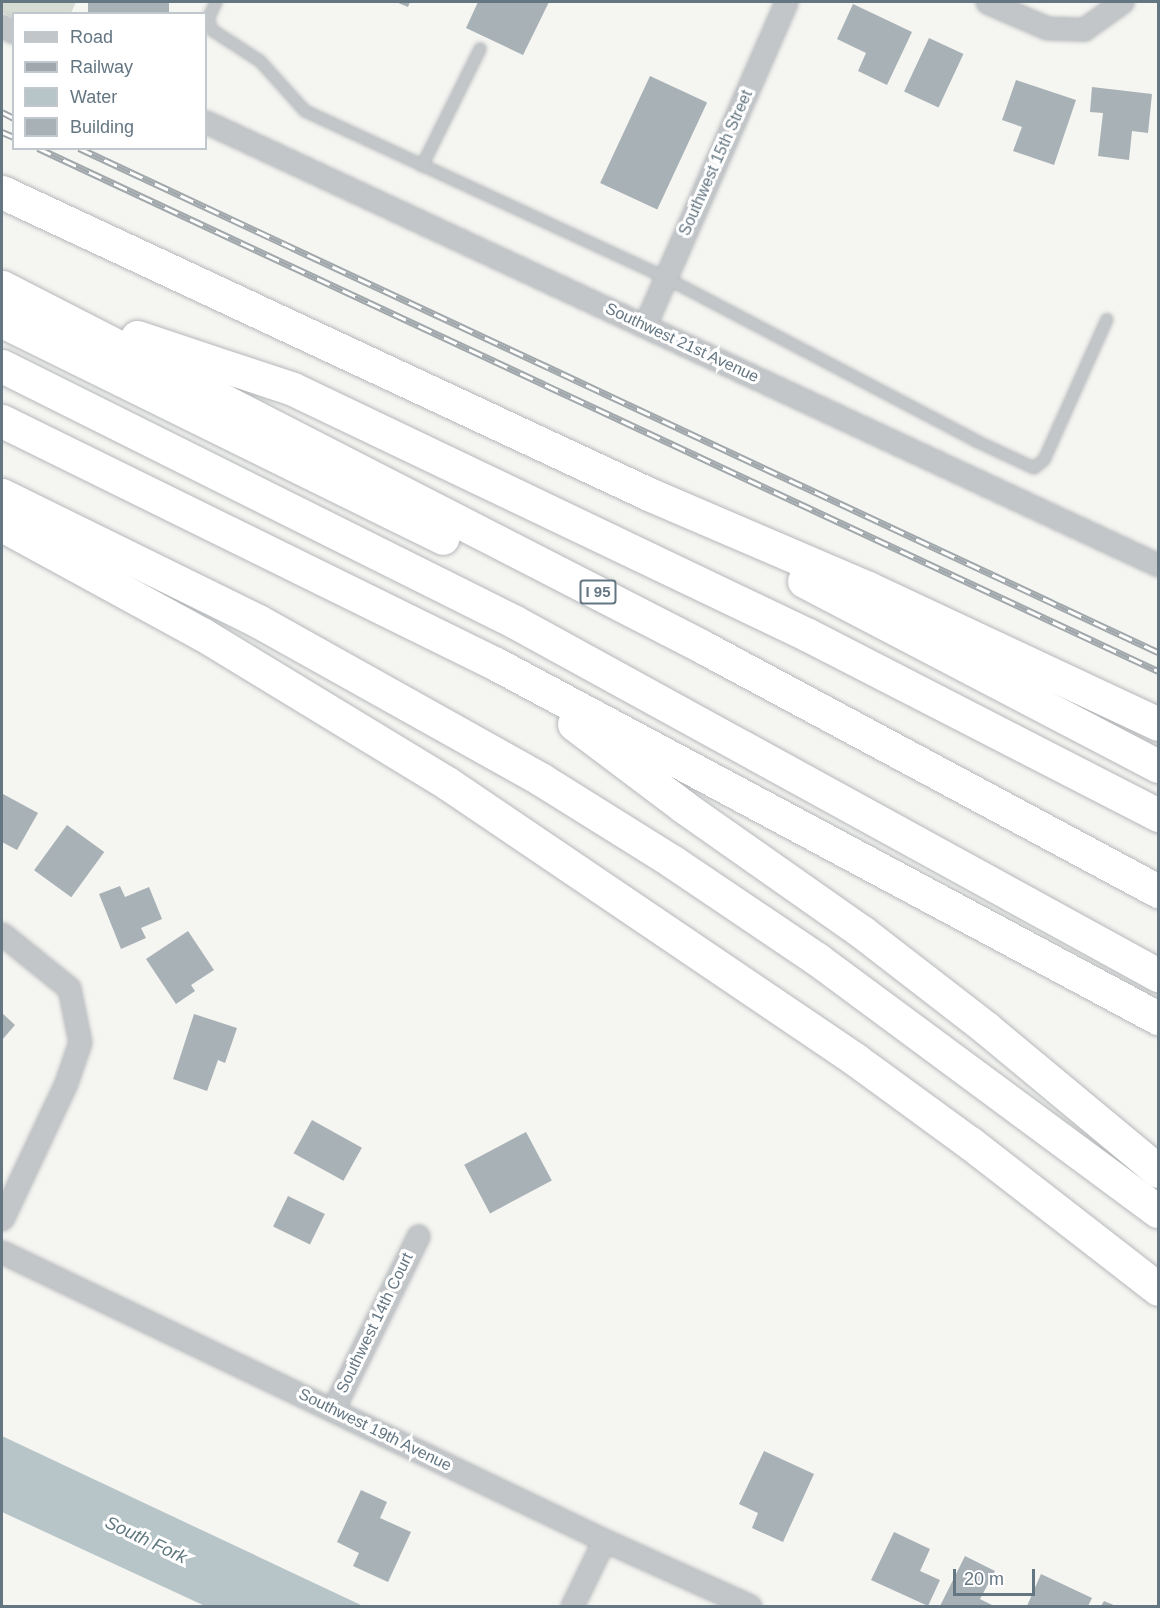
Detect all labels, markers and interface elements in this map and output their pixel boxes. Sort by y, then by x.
legend [12,12,207,150]
text: Road [70,27,113,47]
text: Railway [70,57,133,77]
text: Water [70,87,117,107]
street label: Southwest 15th Street [675,87,757,239]
text: Building [70,117,134,137]
street label: Southwest 21st Avenue [602,299,762,387]
road number: I 95 [578,580,618,604]
street label: Southwest 14th Court [333,1250,417,1396]
street label: Southwest 19th Avenue [295,1384,455,1476]
water label: South Fork [102,1512,190,1568]
scale bar [956,1557,1038,1595]
text: 20 m [964,1569,1004,1589]

